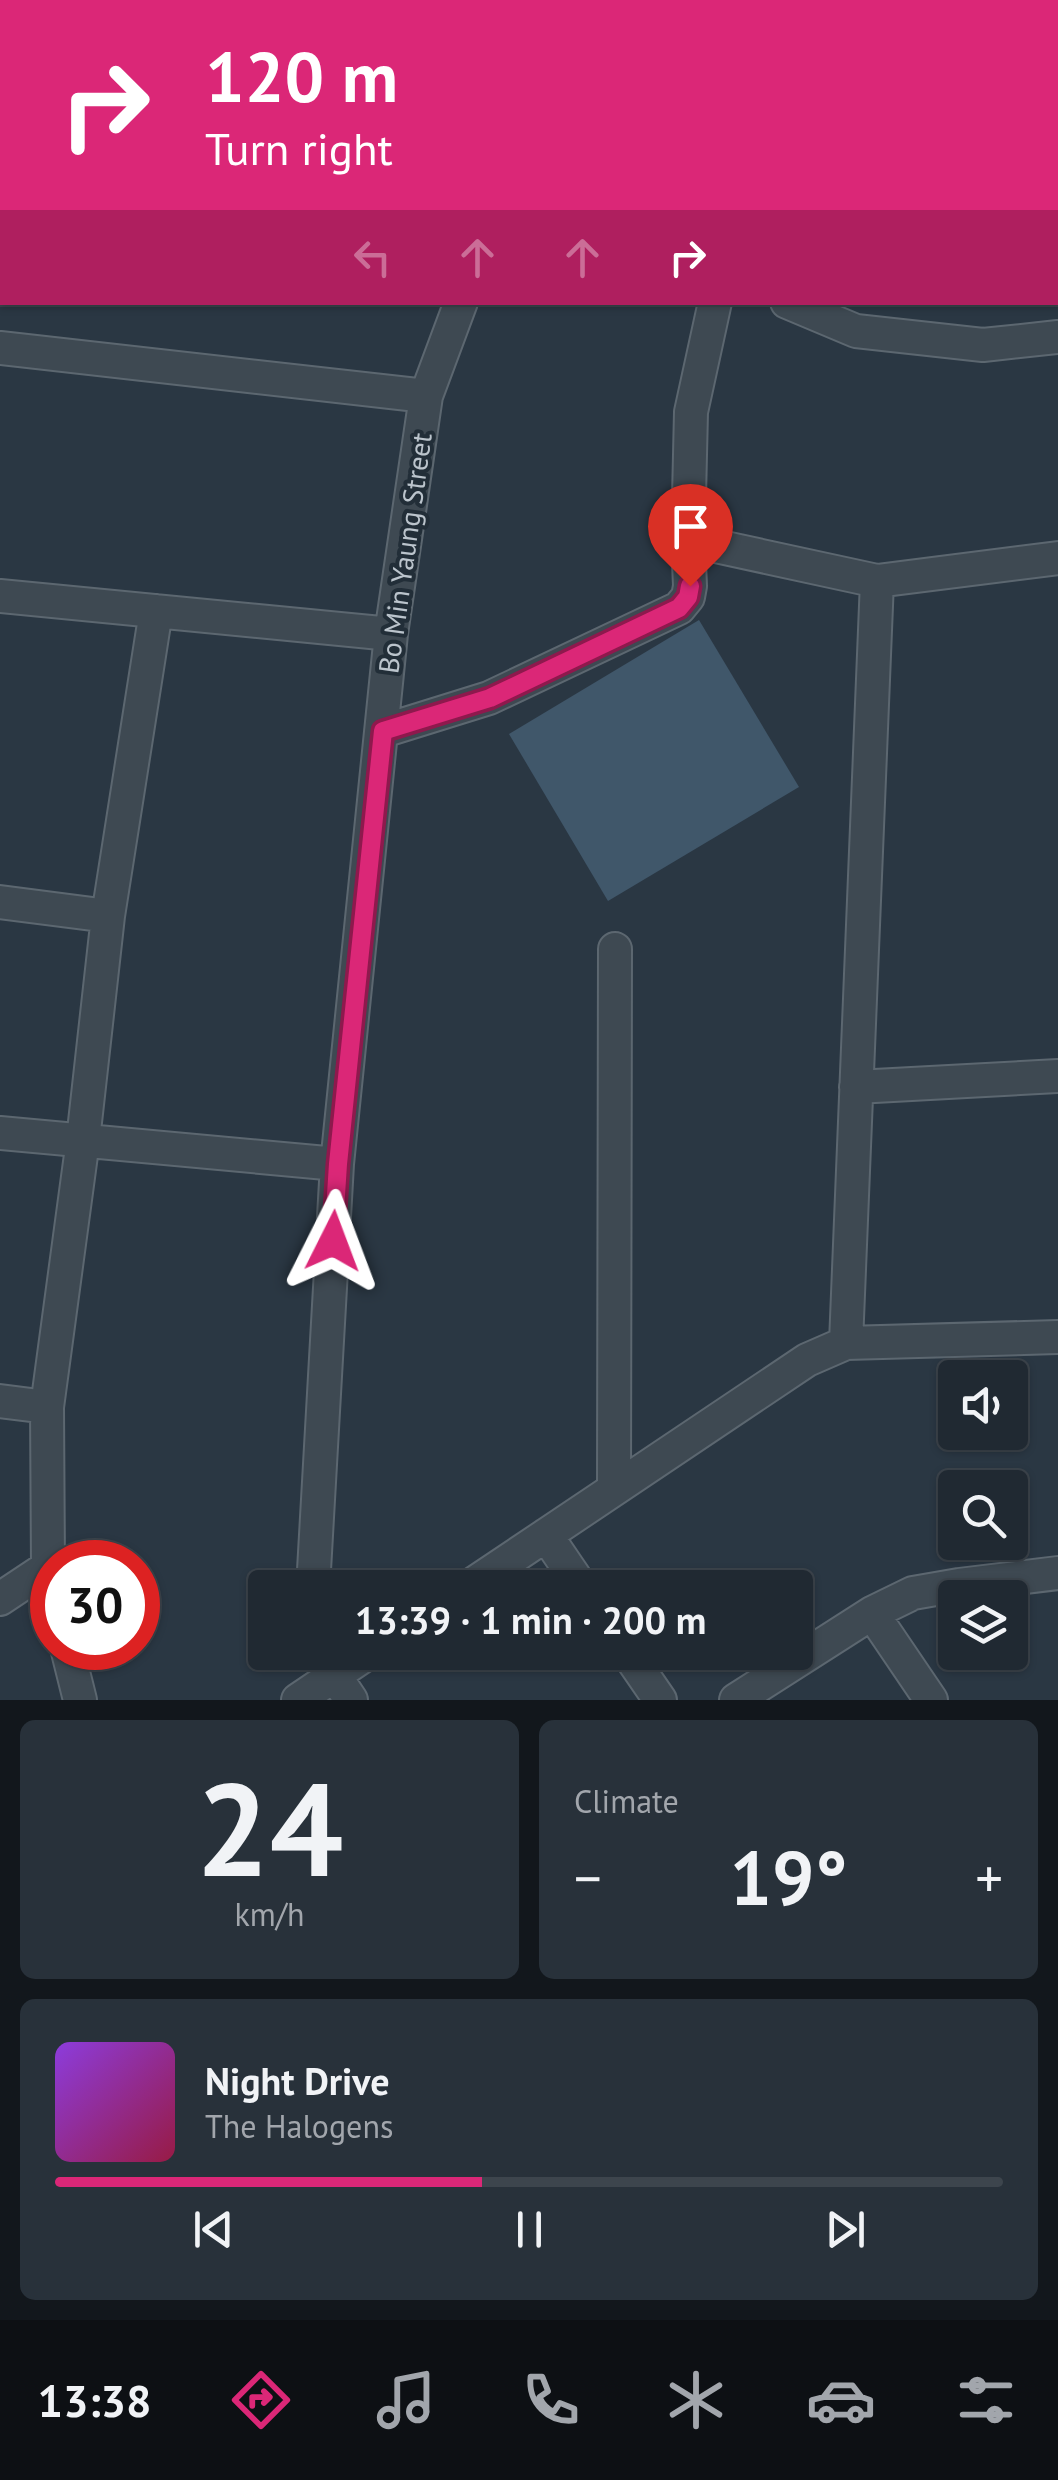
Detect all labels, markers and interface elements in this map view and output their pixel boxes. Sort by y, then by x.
text: 120 m [205,31,398,121]
icon: right [40,40,170,170]
text: Turn right [205,119,393,177]
icon: left [345,230,400,285]
icon: ahead [450,230,505,285]
icon: ahead [555,230,610,285]
icon: right [660,230,715,285]
street label: Bo Min Yaung Street [369,430,440,676]
pin [648,484,733,587]
icon: arrive [663,499,718,554]
position arrow [281,1189,385,1293]
map controls [938,1360,1028,1670]
button: sound [938,1360,1028,1450]
button: search [938,1470,1028,1560]
speed limit sign: 30 [30,1540,160,1670]
button: layers [938,1580,1028,1670]
text: 13:39 · 1 min · 200 m [355,1595,706,1644]
text: 24 [196,1744,343,1912]
text: Climate [574,1780,679,1822]
text: 19° [730,1829,847,1926]
text: − [574,1842,602,1913]
text: + [975,1842,1003,1913]
text: km/h [234,1893,305,1935]
text: Night Drive [205,2056,389,2105]
text: The Halogens [205,2105,393,2147]
icon: previous [186,2202,241,2257]
icon: pause [502,2202,557,2257]
icon: next [818,2202,873,2257]
icon: directions [226,2365,296,2435]
icon: music [371,2365,441,2435]
icon: phone [516,2365,586,2435]
icon: climate [661,2365,731,2435]
icon: car [806,2365,876,2435]
icon: filters [951,2365,1021,2435]
text: 13:38 [37,2371,152,2429]

